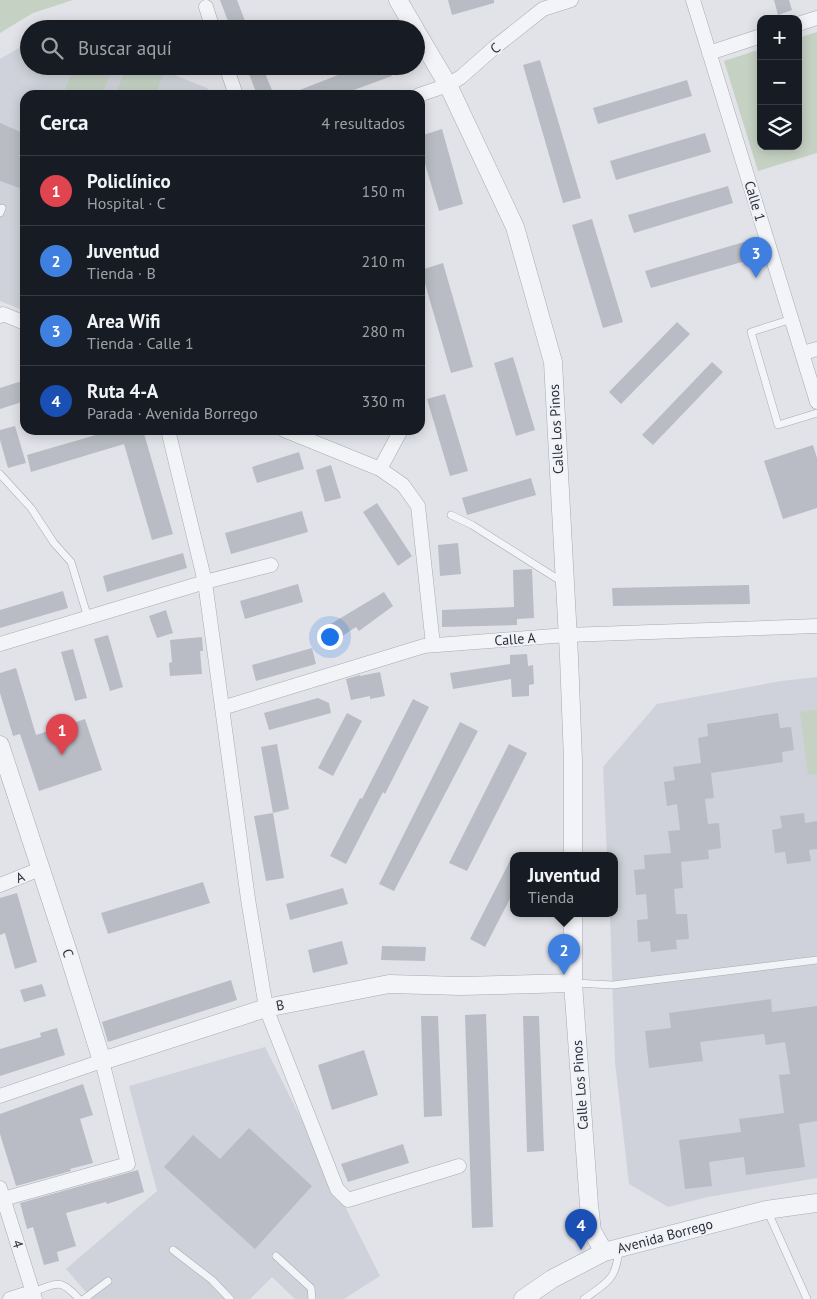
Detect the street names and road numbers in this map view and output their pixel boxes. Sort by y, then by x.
street label: C [486,39,504,57]
street label: Calle 1 [740,179,770,223]
street label: Calle Los Pinos [545,384,567,474]
street label: Calle A [494,629,537,649]
street label: A [13,867,28,887]
street label: C [58,946,78,960]
street label: B [274,995,286,1015]
street label: Calle Los Pinos [568,1039,592,1130]
street label: Avenida Borrego [615,1215,715,1257]
street label: 4 [8,1238,28,1251]

